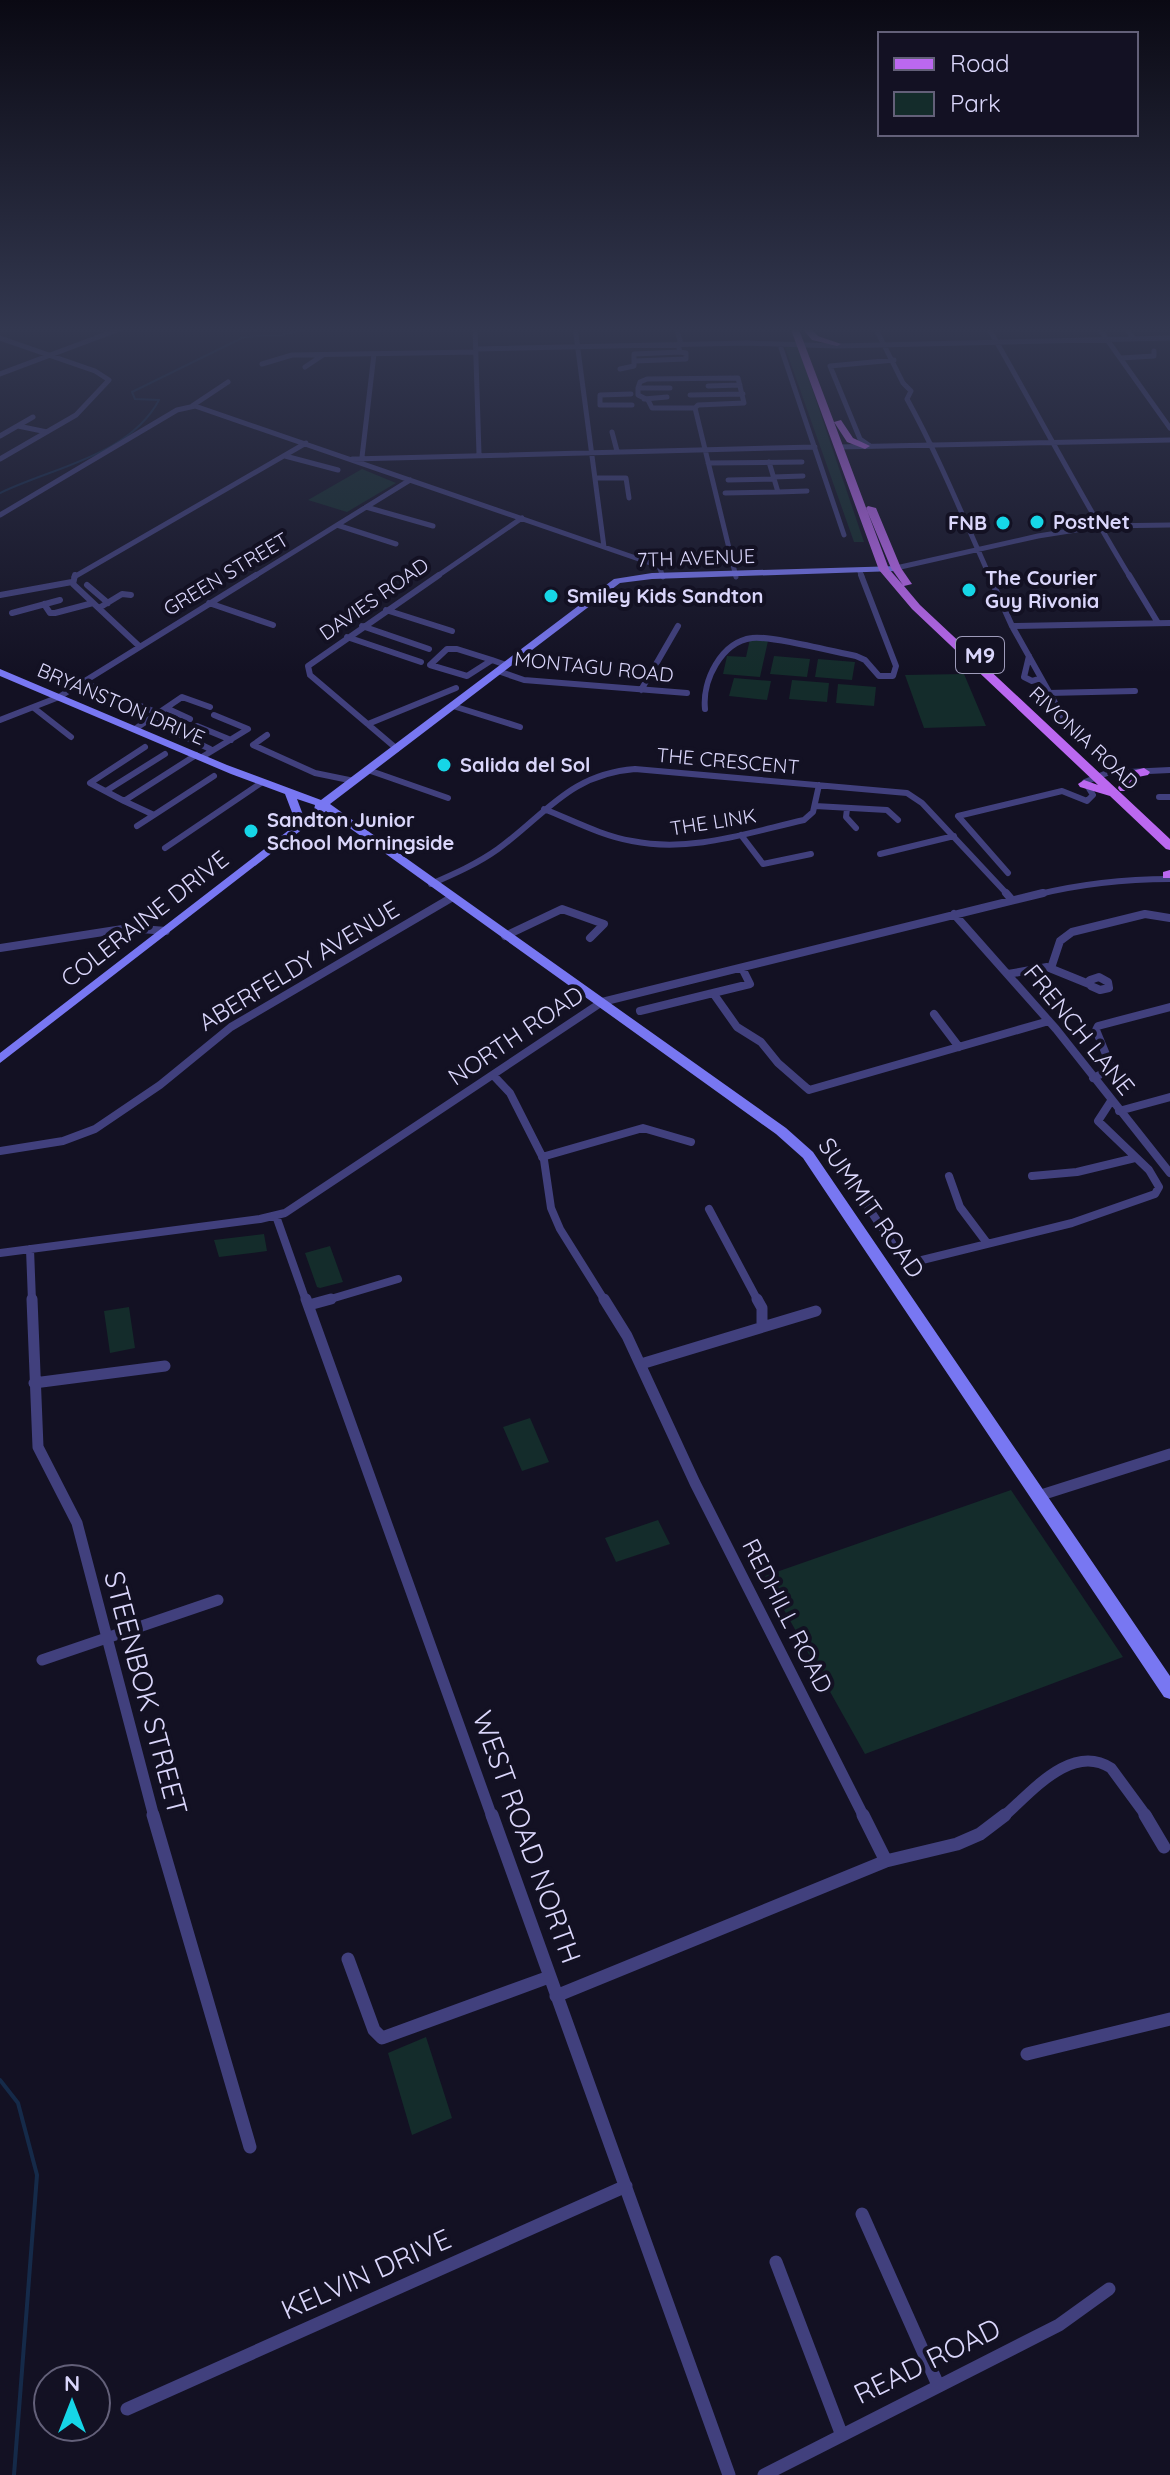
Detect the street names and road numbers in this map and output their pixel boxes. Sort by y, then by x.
street label: GREEN STREET [159,526,293,621]
street label: 7TH AVENUE [637,543,755,572]
street label: DAVIES ROAD [314,552,433,645]
road number: M9 [956,637,1004,673]
street label: MONTAGU ROAD [513,646,675,687]
street label: BRYANSTON DRIVE [34,657,209,750]
street label: RIVONIA ROAD [1024,681,1144,795]
street label: THE CRESCENT [656,742,801,779]
street label: THE LINK [668,802,758,841]
street label: COLERAINE DRIVE [55,843,234,993]
street label: ABERFELDY AVENUE [193,893,404,1037]
street label: FRENCH LANE [1018,958,1142,1101]
street label: NORTH ROAD [442,979,589,1091]
street label: SUMMIT ROAD [812,1132,931,1283]
street label: REDHILL ROAD [736,1533,840,1698]
street label: STEENBOK STREET [97,1567,196,1819]
street label: WEST ROAD NORTH [466,1706,589,1968]
street label: KELVIN DRIVE [275,2220,456,2327]
street label: READ ROAD [848,2310,1006,2411]

